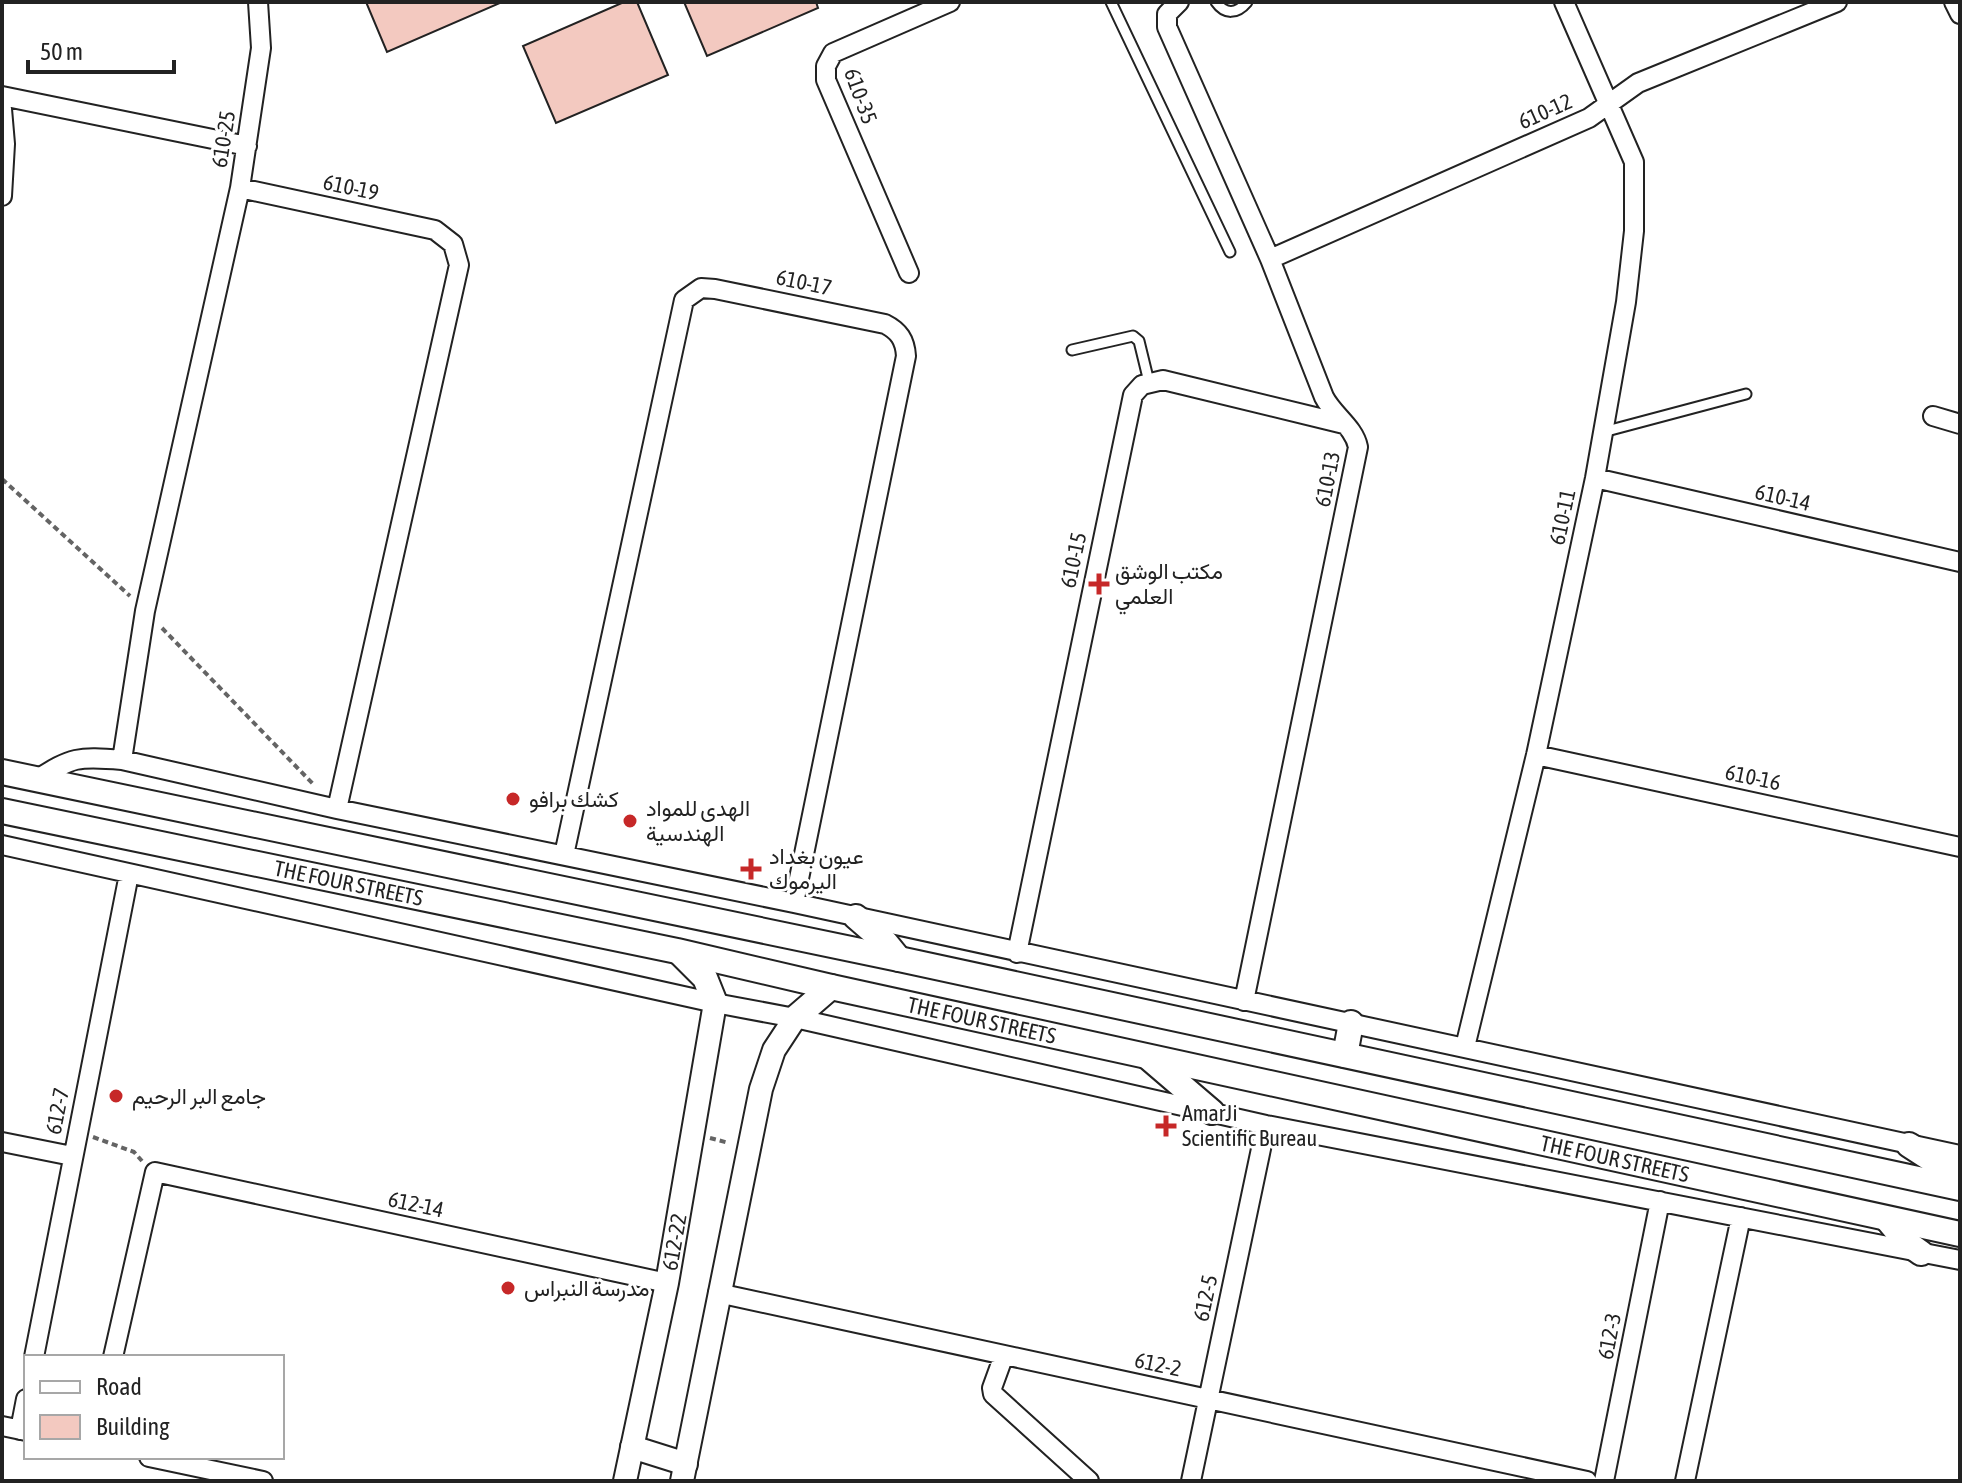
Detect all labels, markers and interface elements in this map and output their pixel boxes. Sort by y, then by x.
scale bar [28,24,174,74]
text: 50 m [40,38,83,65]
street label: 610-35 [839,65,883,127]
street label: 610-12 [1514,88,1576,134]
street label: 610-25 [206,109,240,169]
street label: 610-19 [321,168,381,206]
street label: 610-17 [774,263,834,301]
street label: 610-13 [1309,449,1345,509]
street label: 610-14 [1753,478,1813,516]
street label: 610-11 [1543,487,1581,547]
street label: 610-15 [1054,530,1092,590]
place label: مكتب الوشق العلمي [1115,558,1223,615]
marker: مكتب الوشق العلمي [1090,575,1108,593]
street label: 610-16 [1723,758,1783,796]
place label: كشك برافو [529,786,619,813]
marker: كشك برافو [504,790,522,808]
place label: الهدى للمواد الهندسية [646,795,750,847]
marker: الهدى للمواد الهندسية [621,812,639,830]
place label: عيون بغداد اليرموك [769,843,864,895]
street label: THE FOUR STREETS [272,855,425,911]
marker: عيون بغداد اليرموك [740,858,762,880]
street label: THE FOUR STREETS [905,991,1059,1049]
place label: جامع البر الرحيم [132,1083,266,1111]
street label: 612-7 [40,1086,74,1136]
marker: جامع البر الرحيم [107,1087,125,1105]
place label: AmarJi Scientific Bureau [1182,1100,1317,1151]
marker: AmarJi Scientific Bureau [1157,1117,1175,1135]
street label: THE FOUR STREETS [1538,1130,1692,1187]
street label: 612-14 [386,1185,446,1223]
street label: 612-22 [656,1212,692,1272]
street label: 612-5 [1187,1272,1223,1324]
place label: مدرسة النبراس [524,1275,650,1302]
marker: مدرسة النبراس [499,1279,517,1297]
street label: 612-3 [1592,1311,1626,1361]
street label: 612-2 [1132,1346,1184,1382]
legend [24,1355,284,1459]
text: Road [96,1373,142,1400]
text: Building [96,1413,170,1440]

